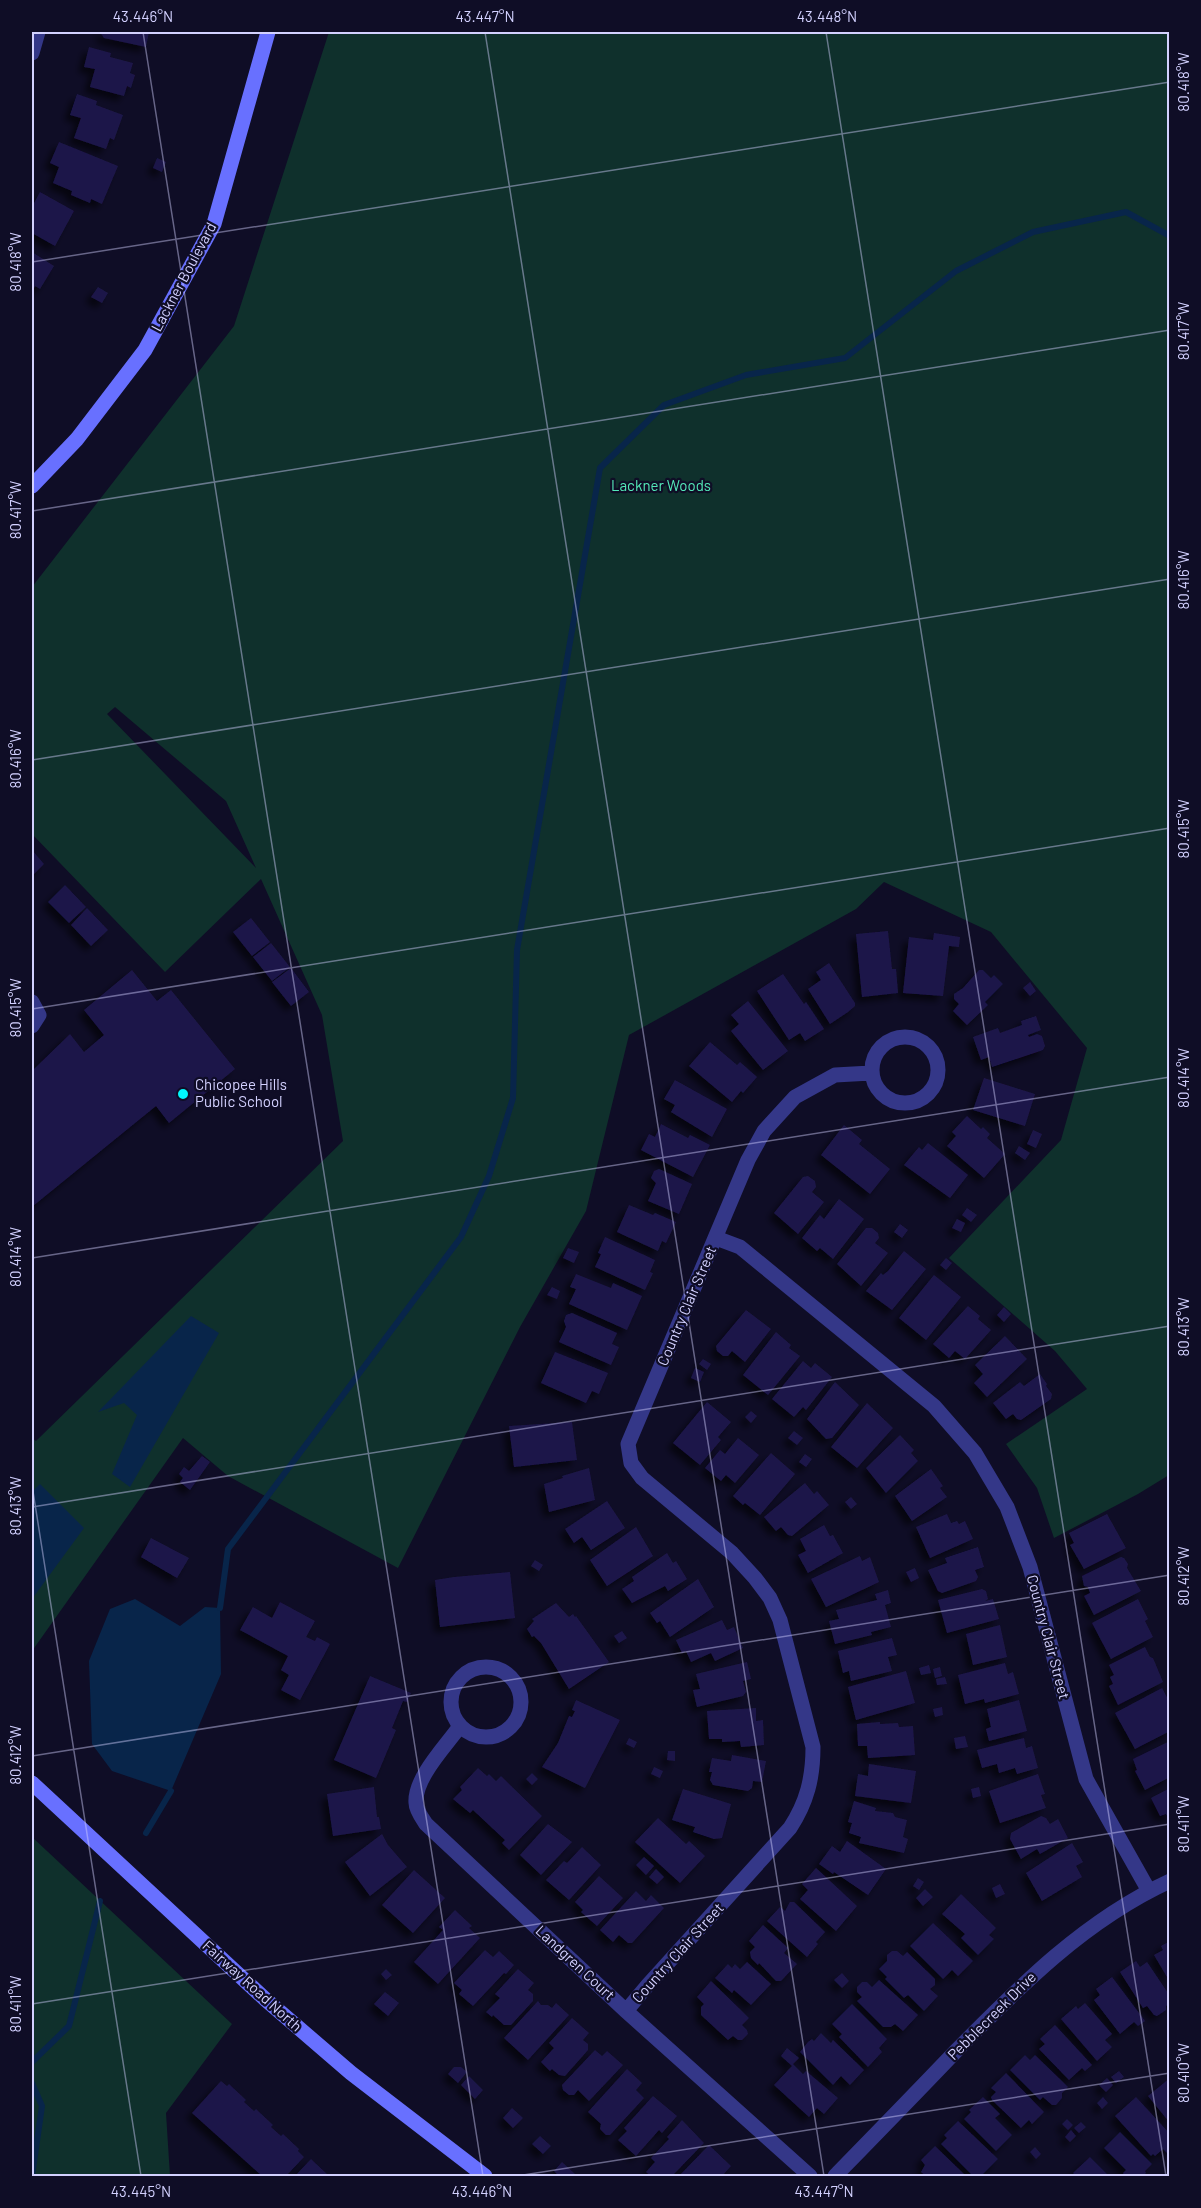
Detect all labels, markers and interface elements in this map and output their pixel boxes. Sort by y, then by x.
text: 43.446°N [113,7,173,25]
text: 43.447°N [455,7,515,25]
text: 43.448°N [797,7,857,25]
text: 80.418°W [1174,52,1192,112]
street label: Lackner Boulevard [147,219,219,334]
text: 80.418°W [6,232,24,292]
text: 80.417°W [1174,302,1192,360]
park label: Lackner Woods [611,476,711,494]
text: 80.417°W [6,481,24,539]
text: 80.416°W [1174,550,1192,610]
text: 80.416°W [6,729,24,789]
text: 80.415°W [1174,799,1192,859]
text: 80.415°W [6,978,24,1038]
text: 80.414°W [1174,1048,1192,1108]
place label: Chicopee Hills Public School [195,1075,287,1110]
marker: Chicopee Hills Public School [176,1087,190,1101]
text: 80.414°W [6,1227,24,1287]
street label: Country Clair Street [653,1243,719,1368]
text: 80.413°W [1174,1297,1192,1357]
text: 80.413°W [6,1476,24,1536]
text: 80.412°W [1174,1546,1192,1606]
street label: Country Clair Street [1024,1573,1074,1701]
text: 80.412°W [6,1725,24,1785]
text: 80.411°W [1174,1796,1192,1852]
street label: Country Clair Street [628,1899,727,2006]
street label: Landgren Court [533,1921,619,2003]
street label: Fairway Road North [199,1936,306,2035]
street label: Pebblecreek Drive [943,1967,1039,2063]
text: 80.411°W [6,1976,24,2032]
text: 80.410°W [1174,2043,1192,2103]
text: 43.445°N [111,2182,171,2200]
text: 43.446°N [452,2182,512,2200]
text: 43.447°N [794,2182,854,2200]

